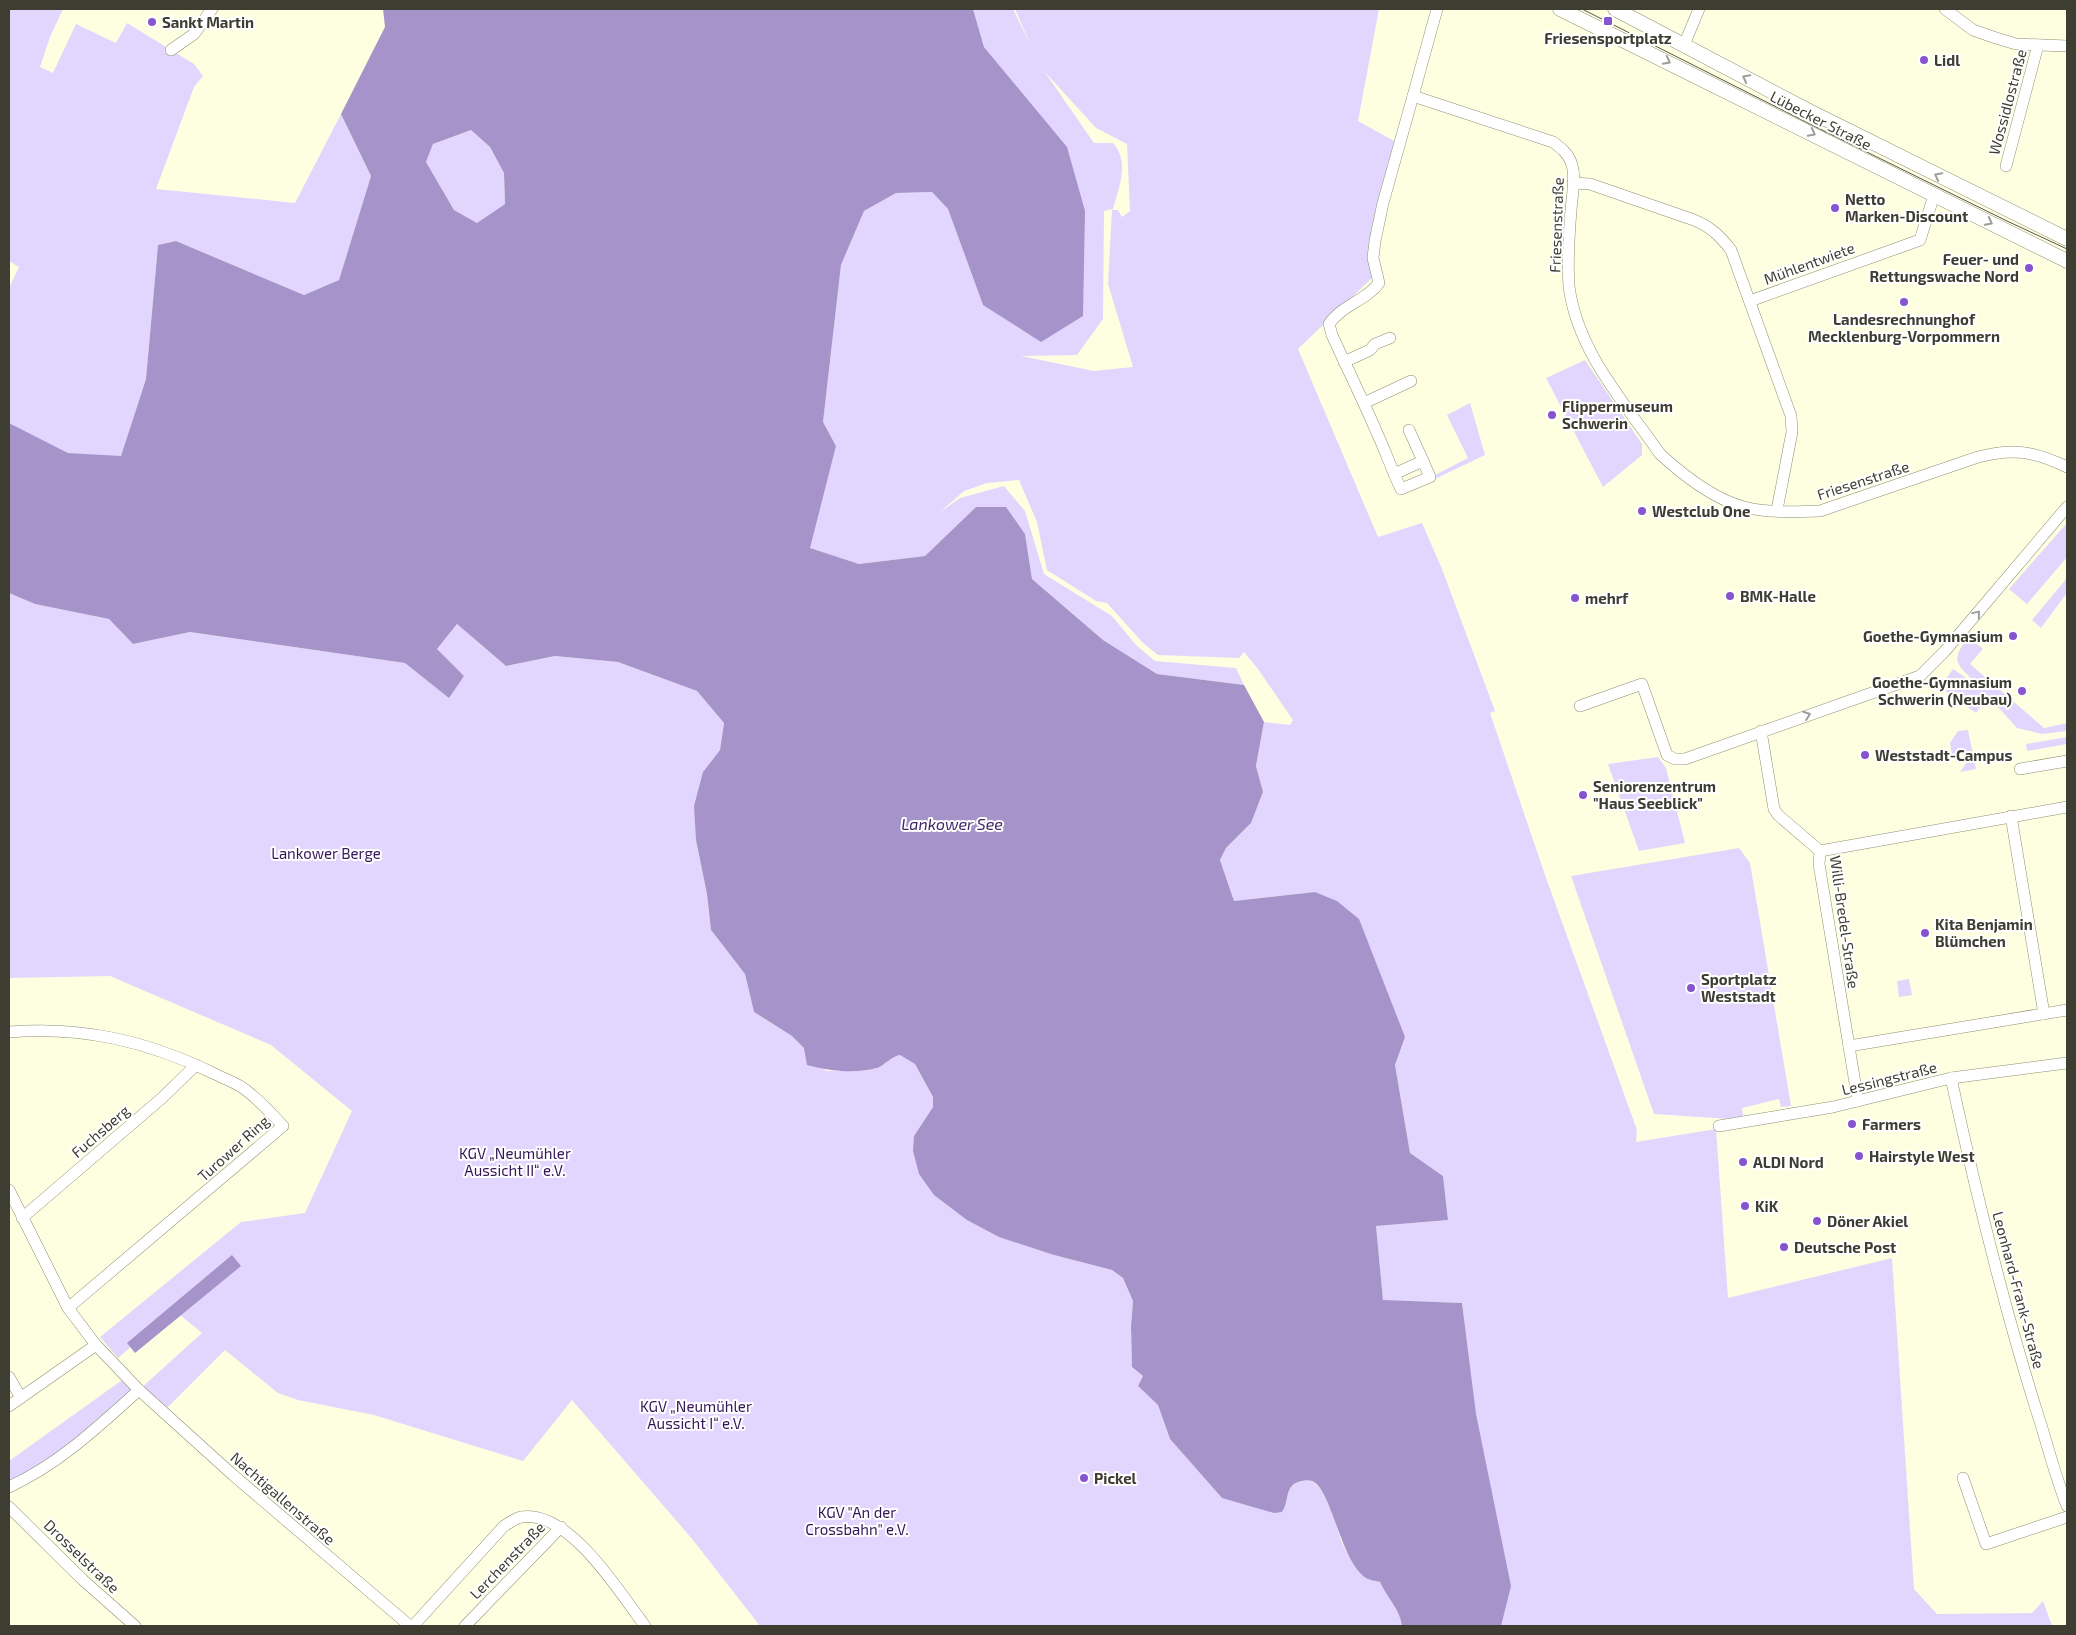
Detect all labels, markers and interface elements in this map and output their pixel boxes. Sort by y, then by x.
place label: Sankt Martin [162,13,254,31]
marker: Friesensportplatz [1602,15,1614,27]
marker: Sankt Martin [146,16,158,28]
place label: Friesensportplatz [1544,29,1672,47]
street label: Wossidlostraße [1984,47,2030,157]
place label: Lidl [1934,51,1960,69]
marker: Lidl [1918,54,1930,66]
one-way arrow [1662,55,1671,65]
one-way arrow [1742,74,1751,84]
street label: Lübecker Straße [1767,87,1875,153]
one-way arrow [1807,127,1816,137]
one-way arrow [1934,172,1943,182]
street label: Friesenstraße [1545,177,1567,273]
place label: Netto Marken-Discount [1845,190,1968,225]
marker: Netto Marken-Discount [1829,202,1841,214]
one-way arrow [1984,216,1993,226]
street label: Mühlentwiete [1761,238,1857,288]
place label: Feuer- und Rettungswache Nord [1869,250,2019,285]
marker: Feuer- und Rettungswache Nord [2023,262,2035,274]
marker: Landesrechnunghof Mecklenburg-Vorpommern [1898,296,1910,308]
place label: Landesrechnunghof Mecklenburg-Vorpommern [1808,310,2000,345]
place label: Flippermuseum Schwerin [1562,397,1673,432]
marker: Flippermuseum Schwerin [1546,409,1558,421]
street label: Friesenstraße [1815,457,1911,503]
place label: Westclub One [1652,502,1750,520]
marker: Westclub One [1636,505,1648,517]
place label: BMK-Halle [1740,587,1816,605]
place label: mehrf [1585,589,1629,607]
marker: BMK-Halle [1724,590,1736,602]
marker: mehrf [1569,592,1581,604]
one-way arrow [1971,611,1979,620]
place label: Goethe-Gymnasium [1863,627,2003,646]
marker: Goethe-Gymnasium [2007,630,2019,642]
place label: Goethe-Gymnasium Schwerin (Neubau) [1872,673,2012,708]
marker: Goethe-Gymnasium Schwerin (Neubau) [2016,685,2028,697]
one-way arrow [1802,711,1810,721]
place label: Weststadt-Campus [1875,746,2012,764]
marker: Weststadt-Campus [1859,749,1871,761]
place label: Seniorenzentrum "Haus Seeblick" [1593,777,1716,812]
marker: Seniorenzentrum "Haus Seeblick" [1577,789,1589,801]
water label: Lankower See [901,814,1003,833]
park label: Lankower Berge [271,844,381,862]
street label: Willi-Bredel-Straße [1827,854,1863,990]
place label: Kita Benjamin Blümchen [1935,915,2033,950]
marker: Kita Benjamin Blümchen [1919,927,1931,939]
place label: Sportplatz Weststadt [1701,970,1777,1005]
marker: Sportplatz Weststadt [1685,982,1697,994]
street label: Lessingstraße [1839,1057,1939,1099]
street label: Fuchsberg [67,1101,133,1161]
street label: Turower Ring [194,1111,273,1185]
place label: Farmers [1862,1115,1921,1133]
marker: Farmers [1846,1118,1858,1130]
park label: KGV „Neumühler Aussicht II“ e.V. [459,1144,571,1179]
place label: Hairstyle West [1869,1147,1975,1166]
marker: Hairstyle West [1853,1150,1865,1162]
place label: ALDI Nord [1753,1153,1824,1171]
marker: ALDI Nord [1737,1156,1749,1168]
place label: KiK [1755,1197,1779,1215]
marker: KiK [1739,1200,1751,1212]
street label: Leonhard-Frank-Straße [1989,1209,2049,1371]
place label: Döner Akiel [1827,1212,1908,1230]
marker: Döner Akiel [1811,1215,1823,1227]
place label: Deutsche Post [1794,1238,1896,1256]
marker: Deutsche Post [1778,1241,1790,1253]
park label: KGV „Neumühler Aussicht I“ e.V. [640,1397,752,1432]
street label: Nachtigallenstraße [227,1448,339,1548]
place label: Pickel [1094,1469,1137,1487]
marker: Pickel [1078,1472,1090,1484]
park label: KGV "An der Crossbahn" e.V. [805,1503,909,1538]
street label: Drosselstraße [41,1516,123,1596]
street label: Lerchenstraße [466,1518,548,1602]

